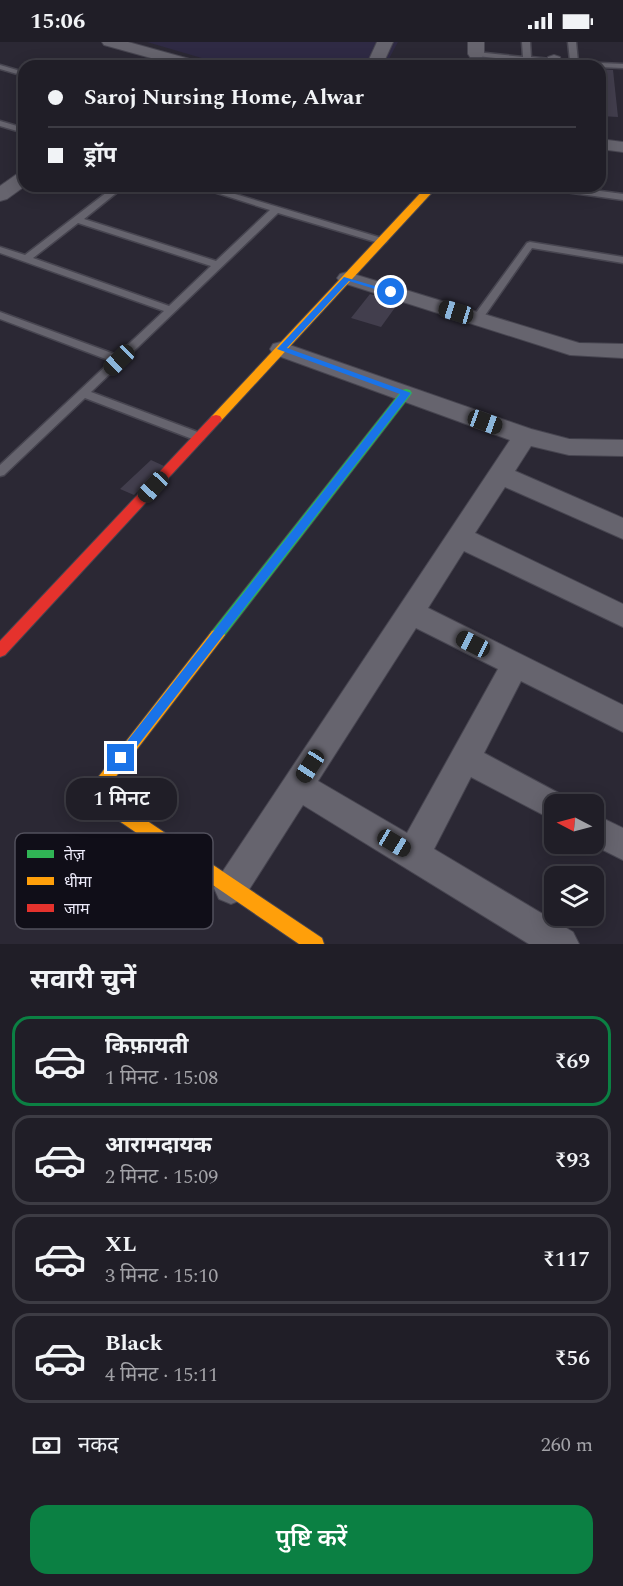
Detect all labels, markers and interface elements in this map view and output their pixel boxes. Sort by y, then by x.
text: 15:06 [30,5,85,38]
text: Saroj Nursing Home, Alwar [84,81,364,114]
text: ड्रॉप [84,139,117,172]
route start [377,278,404,305]
car [436,298,476,326]
car [100,341,138,379]
car [465,407,505,437]
car [134,468,172,506]
car [453,628,493,660]
route end [107,744,134,771]
car [293,746,327,786]
callout: 1 मिनट [66,779,176,821]
text: 1 मिनट [93,784,150,814]
north arrow [544,794,604,854]
map controls [544,794,604,926]
car [374,826,414,860]
legend [15,833,213,929]
text: तेज़ [64,843,86,867]
button: layers [544,866,604,926]
text: धीमा [64,870,93,894]
text: जाम [64,897,90,921]
text: सवारी चुनें [30,959,136,1001]
text: किफ़ायती [105,1030,189,1063]
icon: car [33,1034,87,1088]
text: ₹69 [555,1045,590,1078]
text: 1 मिनट · 15:08 [105,1063,218,1093]
text: आरामदायक [105,1129,212,1162]
icon: car [33,1133,87,1187]
text: ₹93 [555,1144,590,1177]
text: 2 मिनट · 15:09 [105,1162,218,1192]
text: XL [105,1228,136,1261]
icon: car [33,1232,87,1286]
text: ₹117 [543,1243,590,1276]
text: 3 मिनट · 15:10 [105,1261,218,1291]
text: Black [105,1327,163,1360]
icon: car [33,1331,87,1385]
text: ₹56 [555,1342,590,1375]
text: 4 मिनट · 15:11 [105,1360,218,1390]
icon: cash [30,1429,63,1462]
text: नकद [78,1429,119,1462]
text: 260 m [541,1430,593,1460]
button: पुष्टि करें [30,1505,593,1574]

